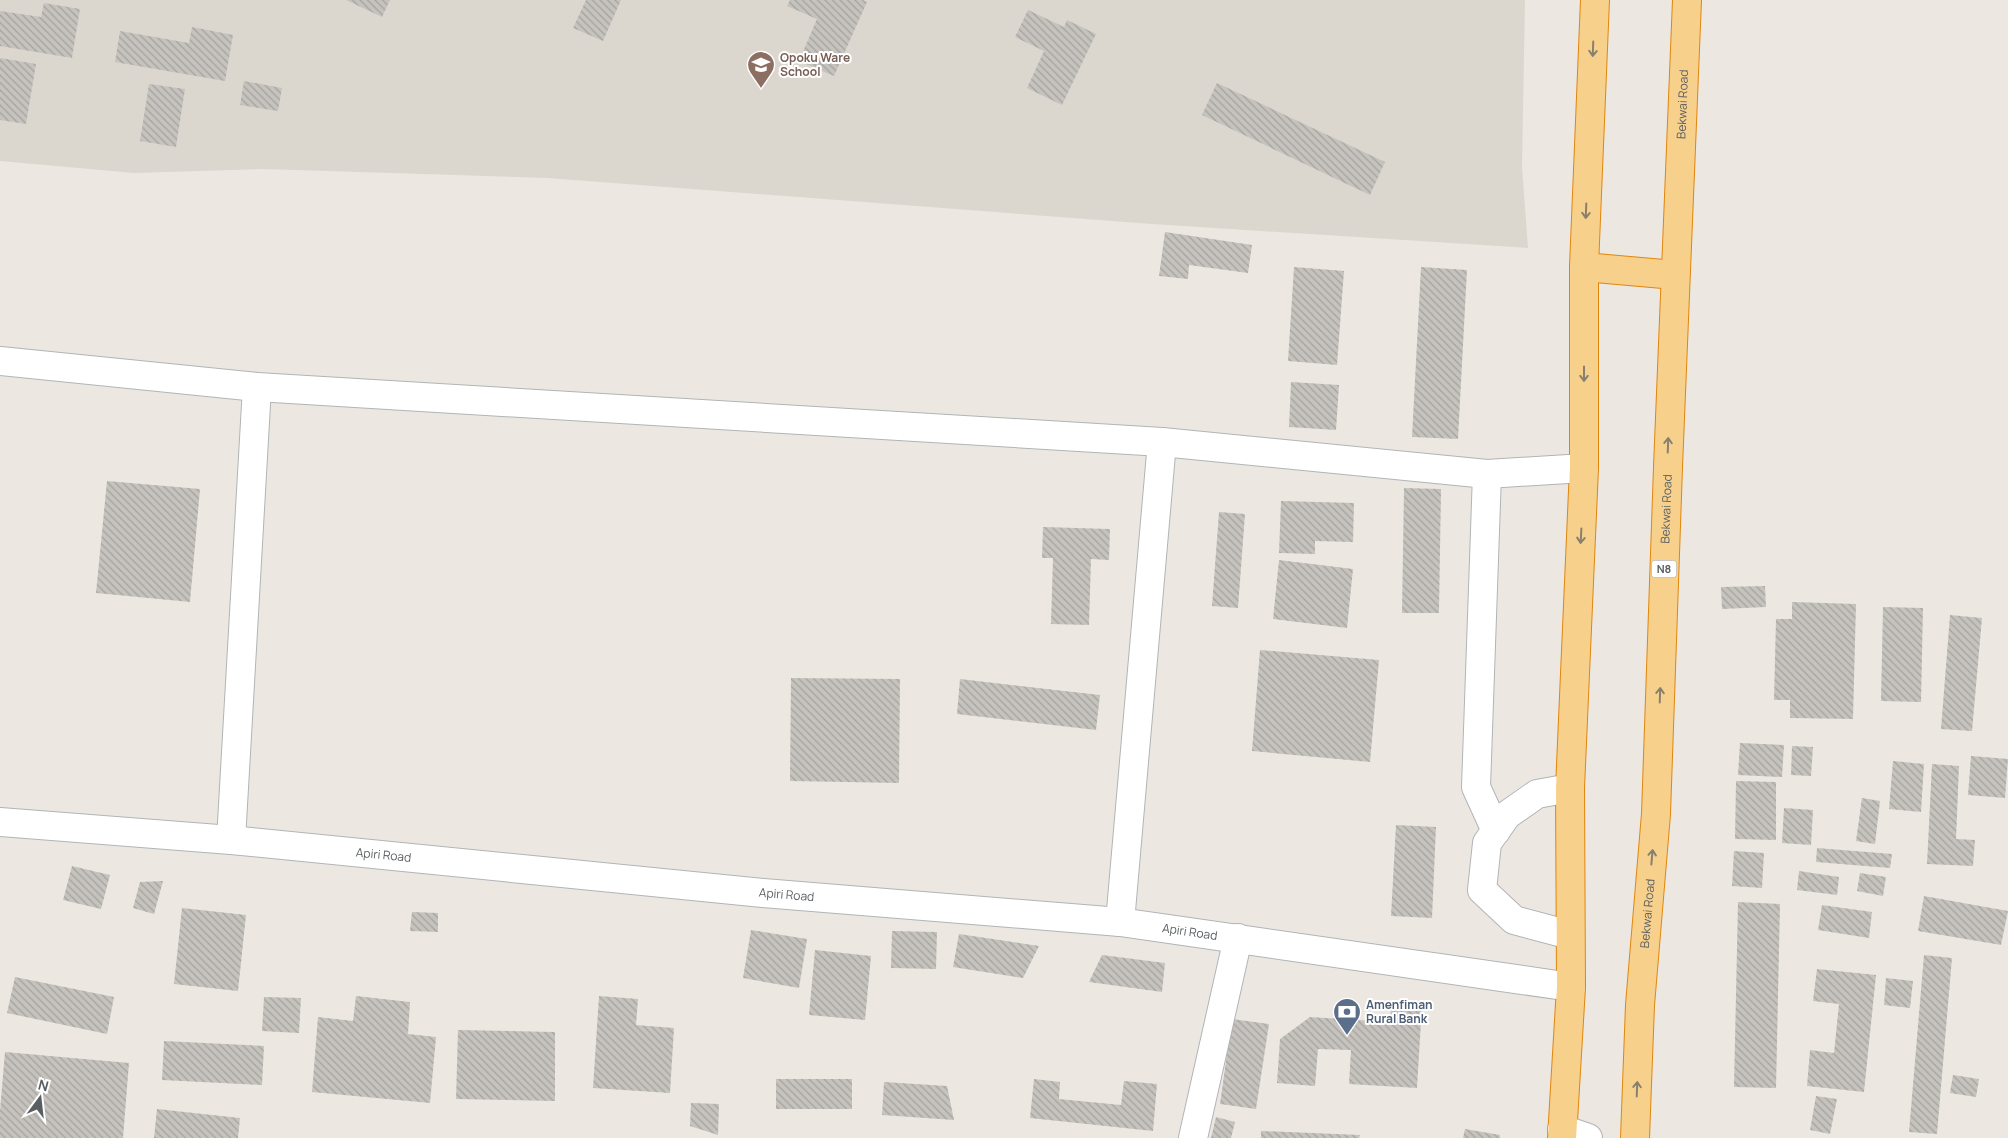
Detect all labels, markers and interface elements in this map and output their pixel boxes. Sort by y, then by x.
one-way arrow [1588,40,1598,56]
place label: Opoku Ware School [780,49,850,80]
school or university icon: Opoku Ware School [746,50,776,89]
street label: Bekwai Road [1672,69,1692,139]
one-way arrow [1581,202,1591,219]
one-way arrow [1579,365,1589,381]
one-way arrow [1664,437,1673,453]
street label: Bekwai Road [1656,474,1676,544]
one-way arrow [1577,528,1586,544]
road number: N8 [1652,560,1676,578]
one-way arrow [1655,687,1664,703]
street label: Apiri Road [355,843,412,866]
one-way arrow [1647,850,1657,866]
street label: Bekwai Road [1636,878,1659,949]
street label: Apiri Road [758,884,815,905]
street label: Apiri Road [1161,919,1219,944]
place label: Amenfiman Rural Bank [1366,996,1433,1027]
bank icon: Amenfiman Rural Bank [1332,997,1362,1036]
north arrow [15,1073,65,1123]
text: N [36,1074,51,1095]
one-way arrow [1632,1082,1642,1098]

